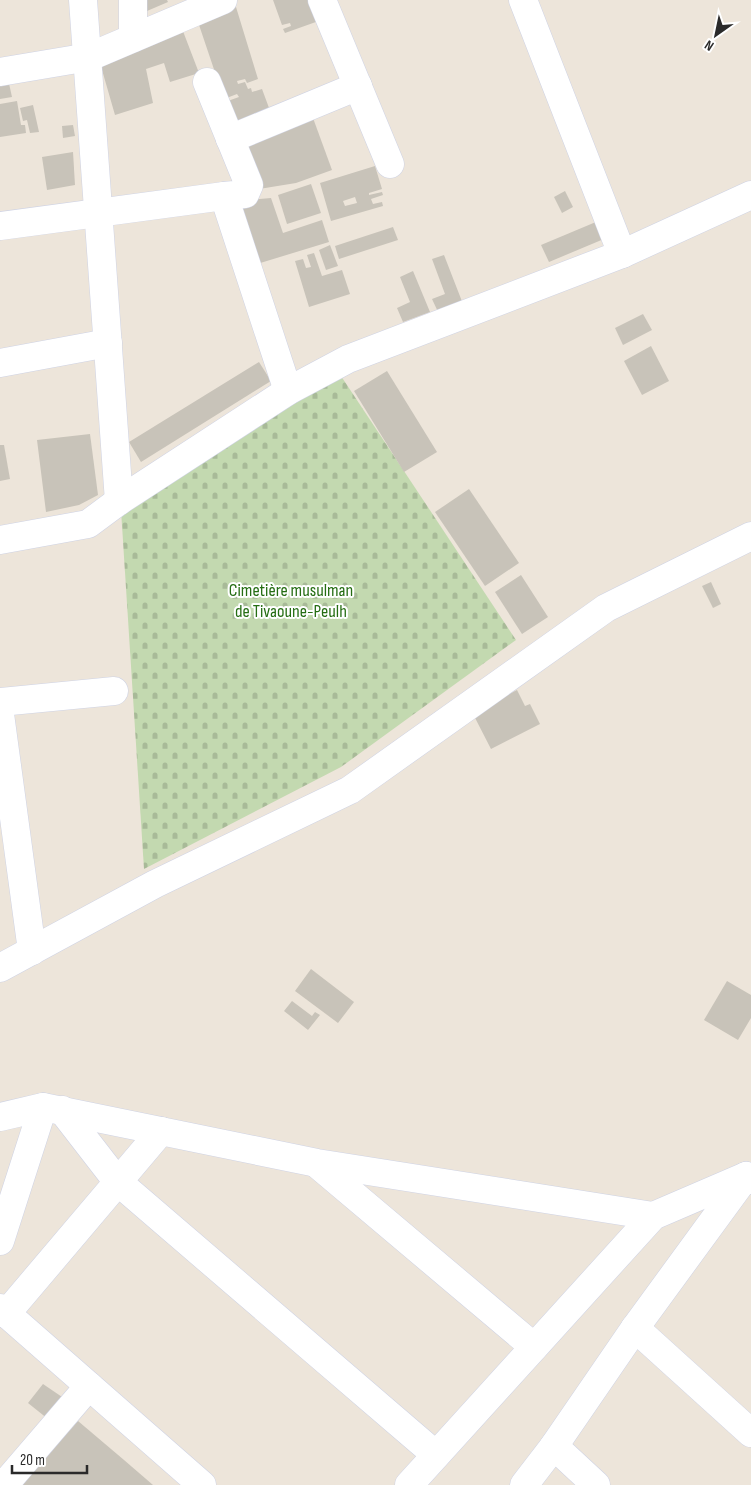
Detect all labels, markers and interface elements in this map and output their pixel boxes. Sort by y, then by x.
north arrow [691,10,741,60]
text: N [701,36,717,55]
park label: Cimetière musulman de Tivaoune-Peulh [229,580,353,622]
scale bar [12,1442,88,1474]
text: 20 m [20,1451,45,1470]

